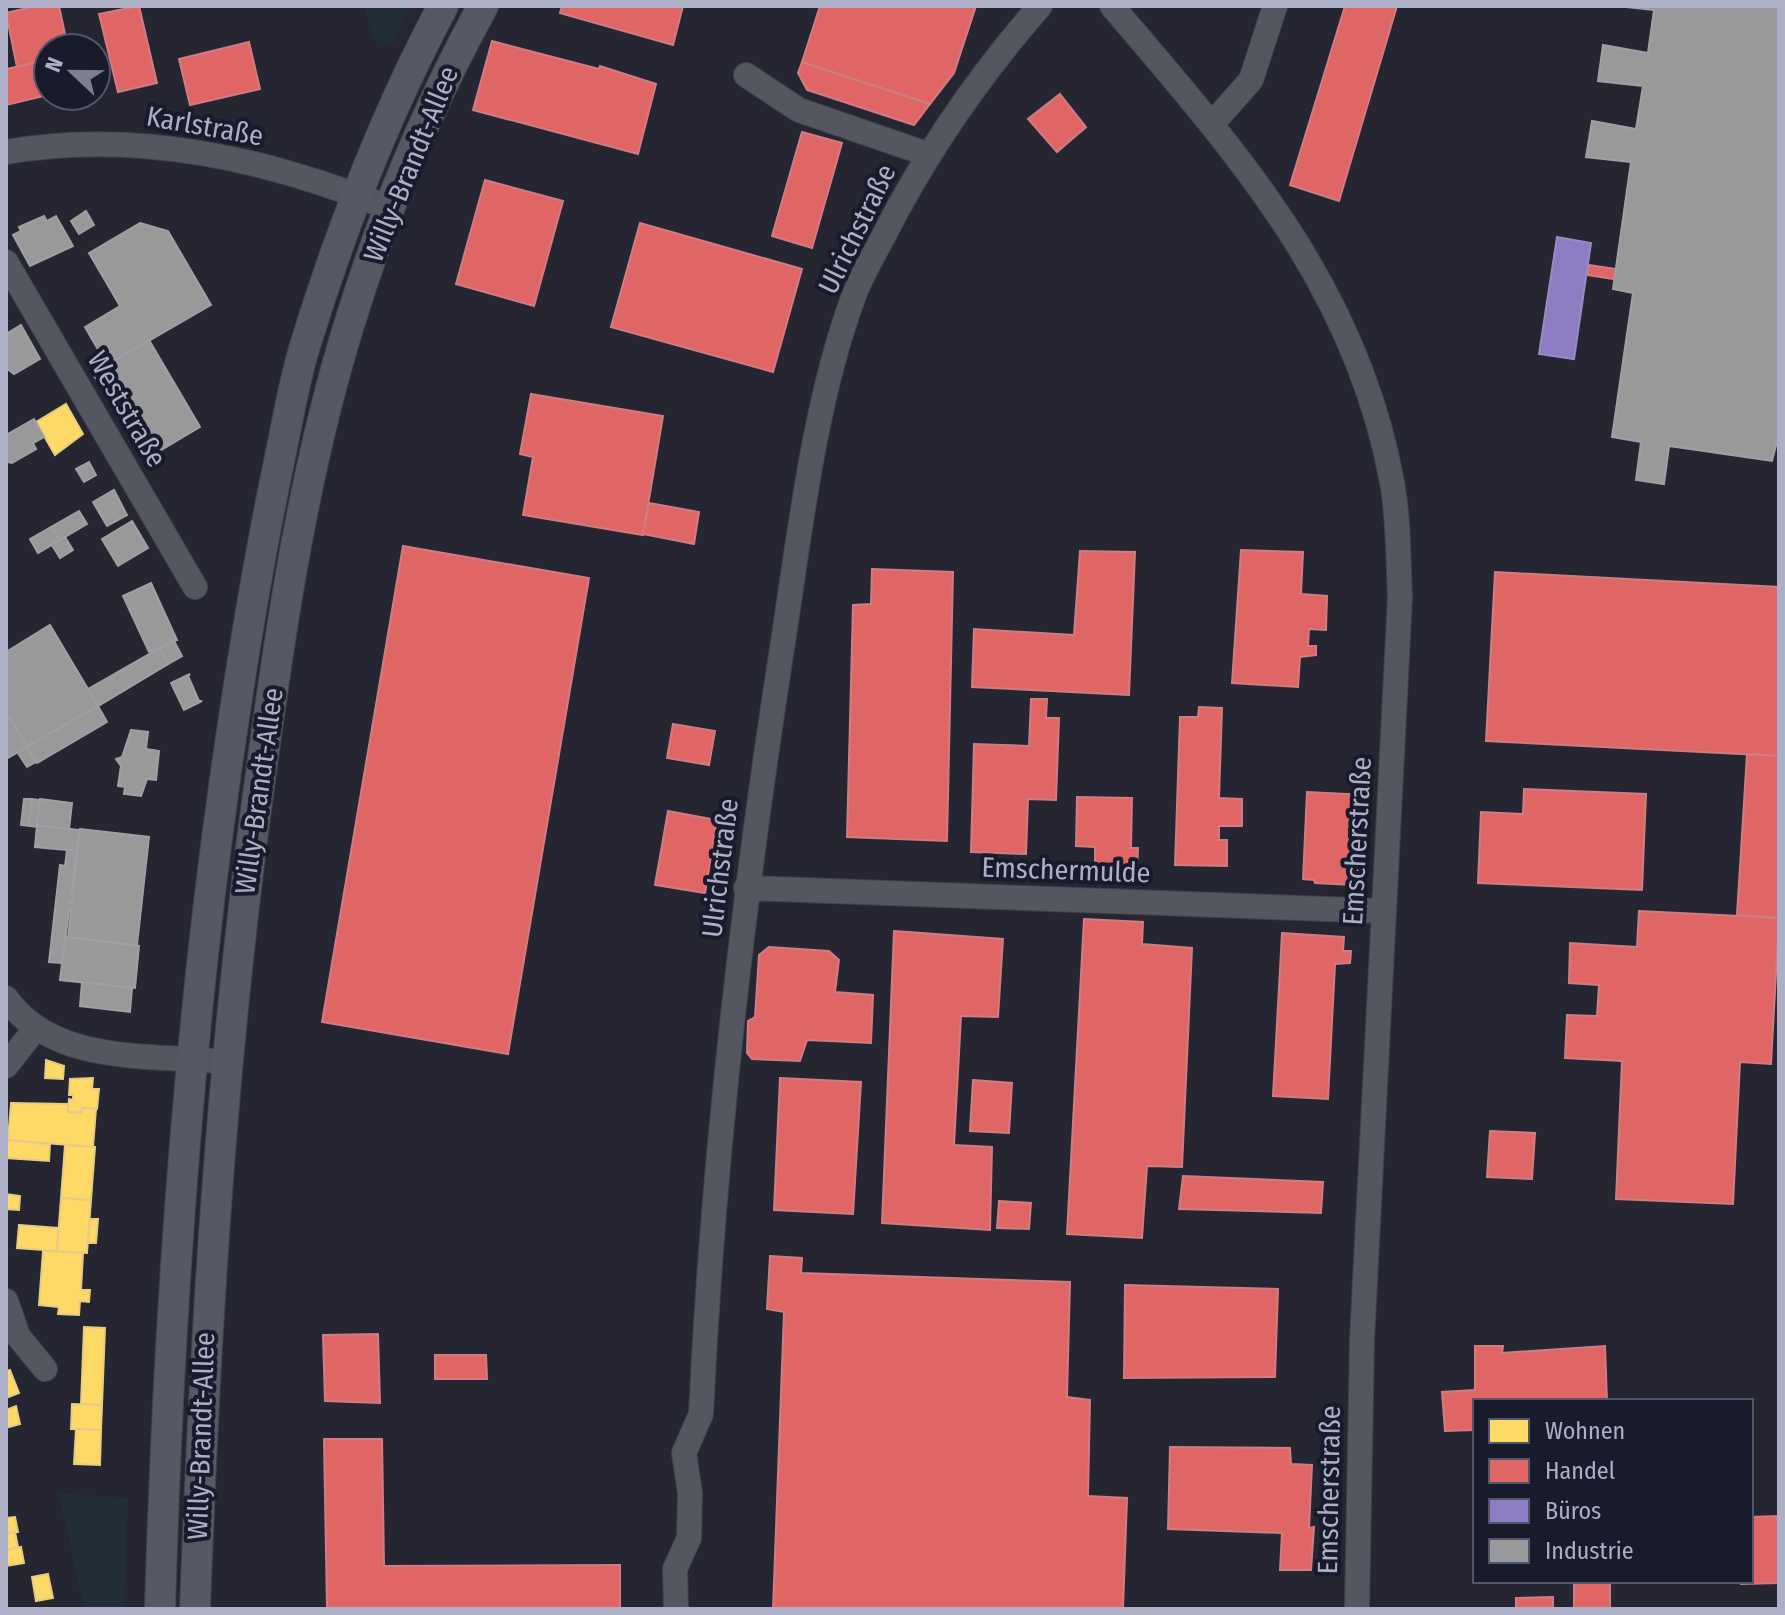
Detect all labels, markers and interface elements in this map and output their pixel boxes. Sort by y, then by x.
north arrow [32,32,112,112]
text: N [39,54,69,76]
street label: Willy-Brandt-Allee [357,61,465,267]
street label: Karlstraße [144,100,266,152]
street label: Ulrichstraße [811,159,903,299]
street label: Weststraße [81,345,173,473]
street label: Willy-Brandt-Allee [228,686,290,896]
street label: Emscherstraße [1336,756,1378,926]
street label: Ulrichstraße [695,797,745,939]
street label: Emschermulde [981,851,1151,889]
street label: Willy-Brandt-Allee [181,1332,221,1540]
legend [1473,1399,1753,1583]
street label: Emscherstraße [1311,1405,1347,1575]
text: Wohnen [1545,1417,1625,1445]
text: Handel [1545,1457,1615,1485]
text: Büros [1545,1497,1601,1525]
text: Industrie [1545,1537,1634,1565]

